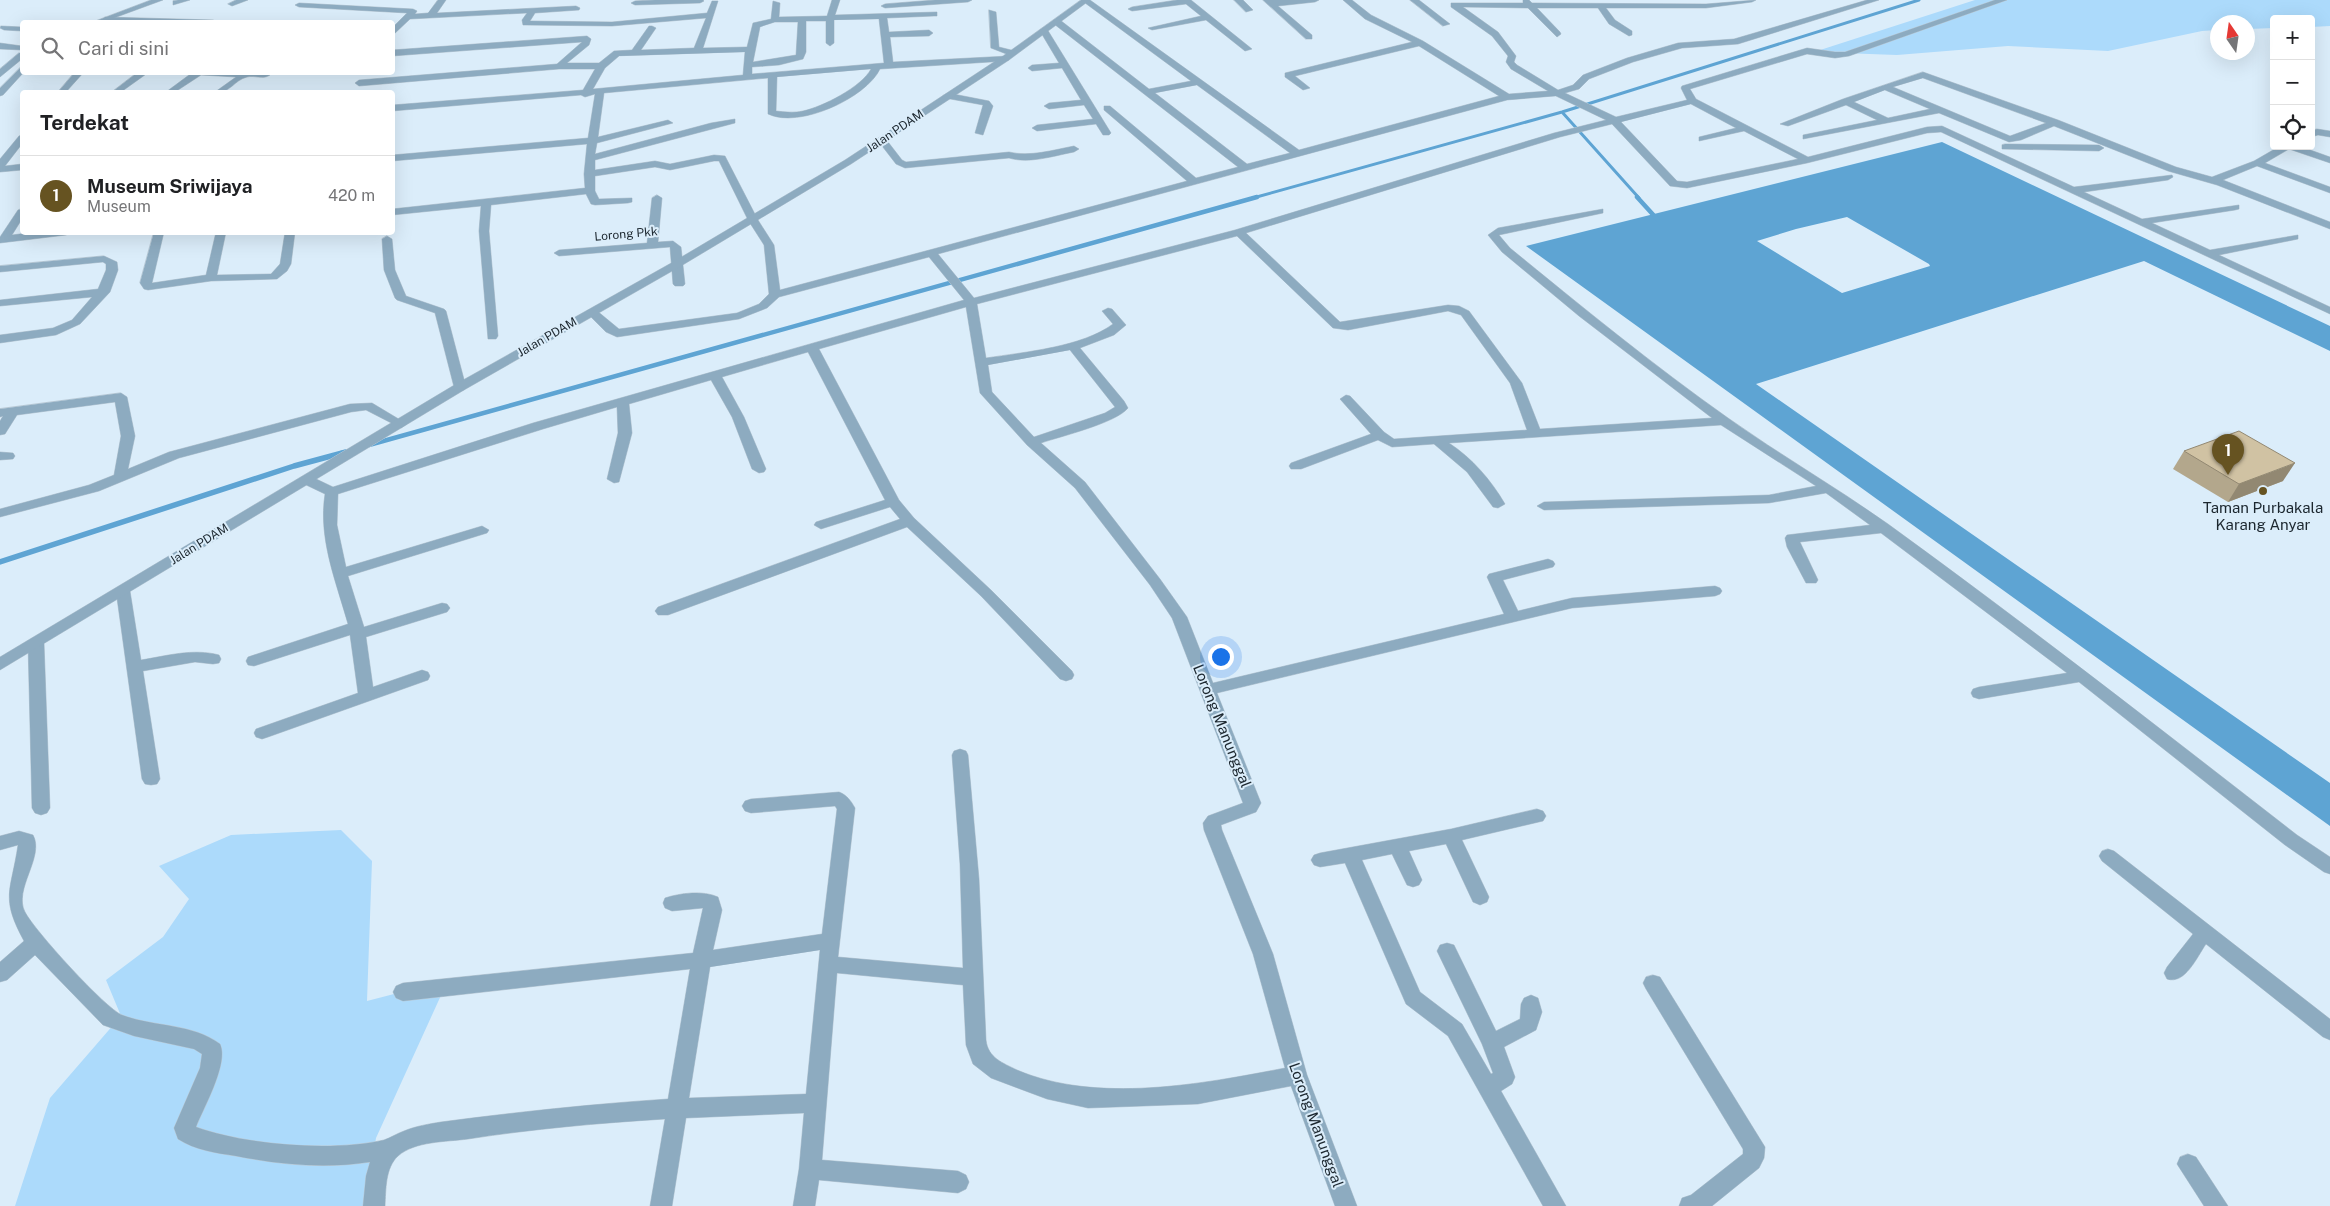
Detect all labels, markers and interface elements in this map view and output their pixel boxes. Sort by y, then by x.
north arrow [2210,15,2255,60]
map controls [2270,15,2315,150]
button: + [2270,15,2315,60]
search box [20,20,395,75]
icon: search [38,34,66,62]
text: Cari di sini [78,37,169,59]
button: − [2270,60,2315,105]
button: locate [2270,105,2315,150]
street label: Jalan PDAM [864,107,926,155]
text: Terdekat [40,110,129,135]
text: Museum Sriwijaya [87,175,252,197]
text: 1 [53,186,59,205]
text: 420 m [328,186,375,205]
text: Museum [87,197,151,216]
street label: Lorong Pkk [594,224,658,244]
street label: Jalan PDAM [515,314,579,360]
pin: 1 [2212,434,2244,475]
marker: Taman Purbakala Karang Anyar [2257,485,2269,497]
place label: Taman Purbakala Karang Anyar [2203,499,2323,533]
street label: Jalan PDAM [167,521,231,567]
your location [1208,644,1234,670]
street label: Lorong Manunggal [1190,662,1255,790]
street label: Lorong Manunggal [1286,1060,1347,1189]

